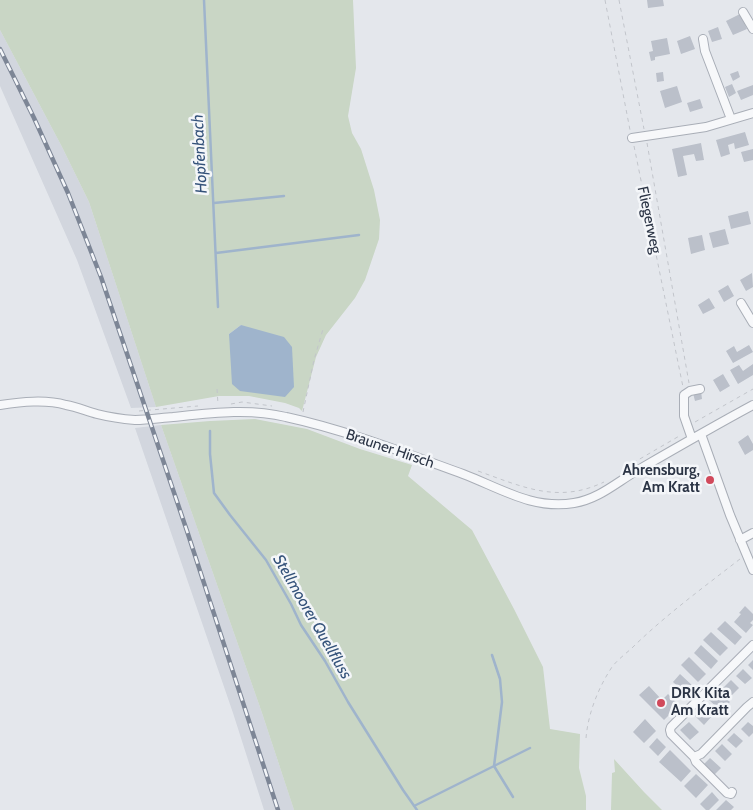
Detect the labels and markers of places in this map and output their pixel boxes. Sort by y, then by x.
place label: Ahrensburg, Am Kratt [622,462,700,497]
marker: Ahrensburg, Am Kratt [704,474,716,486]
place label: DRK Kita Am Kratt [671,685,730,720]
marker: DRK Kita Am Kratt [655,697,667,709]

